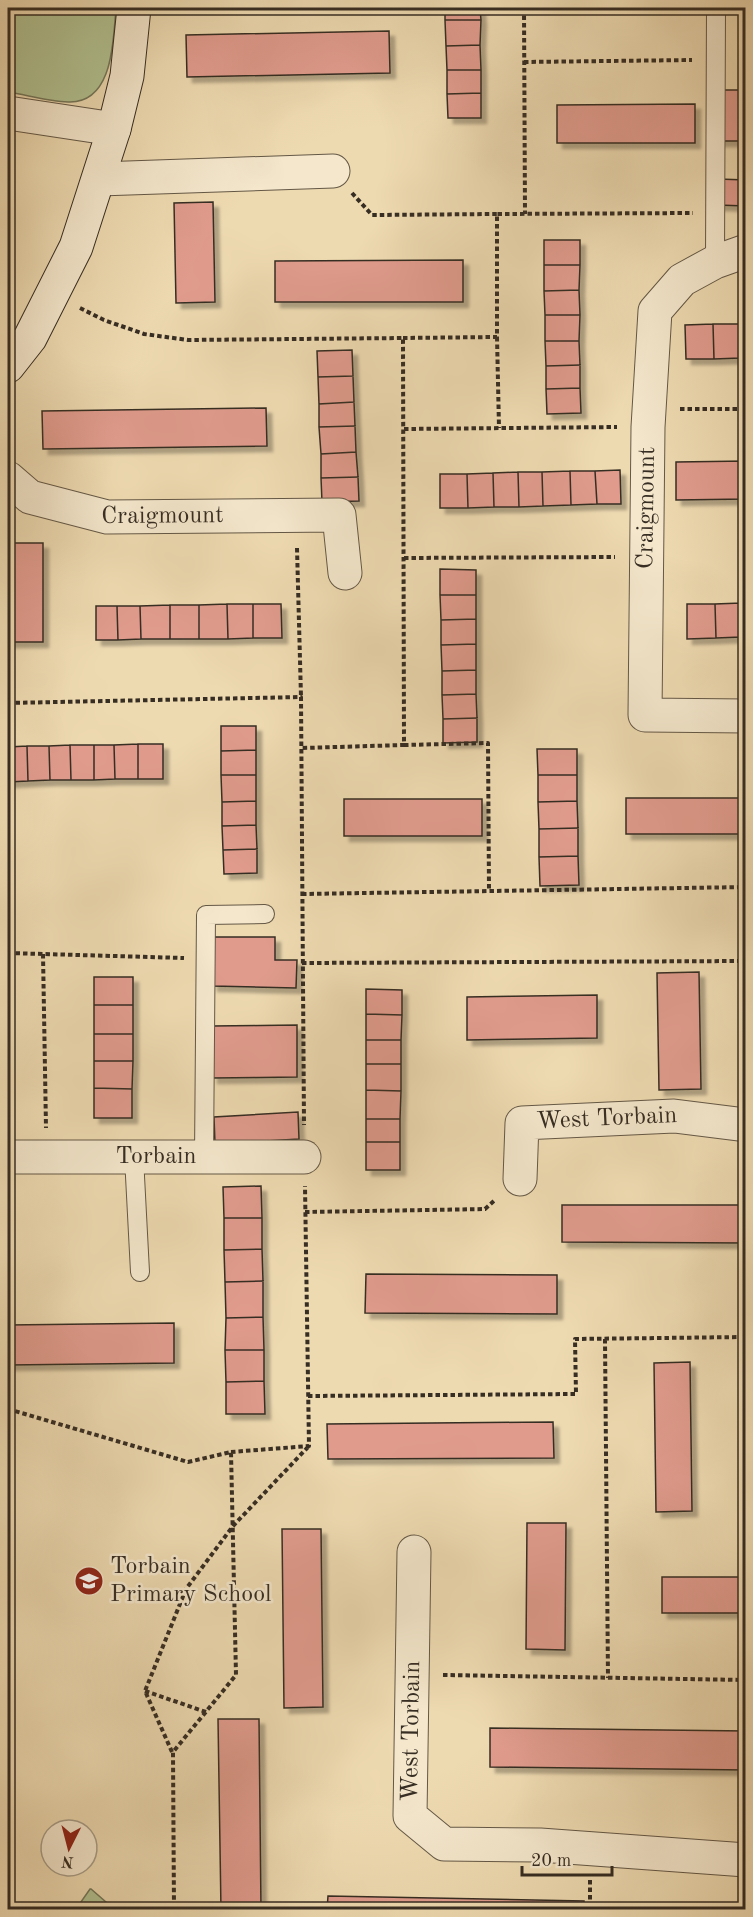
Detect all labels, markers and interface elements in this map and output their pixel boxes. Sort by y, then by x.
street label: Craigmount [634,447,660,569]
street label: Craigmount [101,504,224,529]
street label: West Torbain [536,1104,678,1134]
street label: Torbain [116,1145,196,1169]
place label: Torbain Primary School [110,1555,272,1607]
school or university icon: Torbain Primary School [73,1565,105,1597]
street label: West Torbain [399,1660,425,1802]
north arrow [39,1818,99,1878]
scale bar [522,1839,612,1877]
text: N [60,1852,75,1870]
text: 20 m [531,1852,571,1870]

